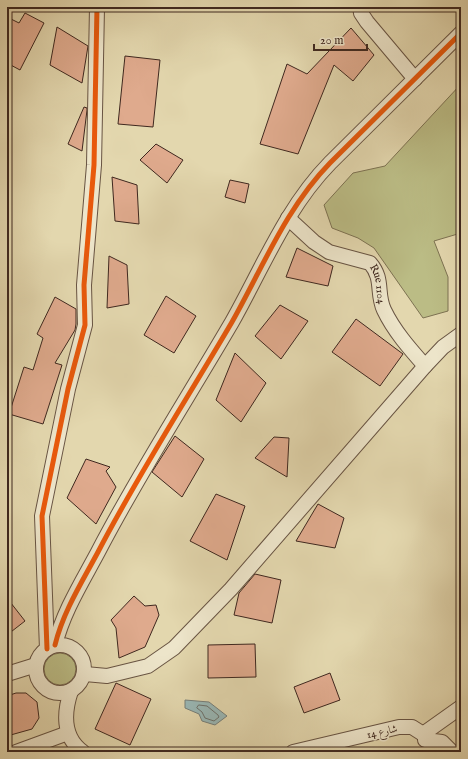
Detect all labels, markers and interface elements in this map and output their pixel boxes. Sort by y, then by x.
scale bar [314,26,367,52]
text: 20 m [320,33,343,48]
street label: Rue 1104 [366,262,389,306]
street label: شارع 14 [365,722,399,744]

